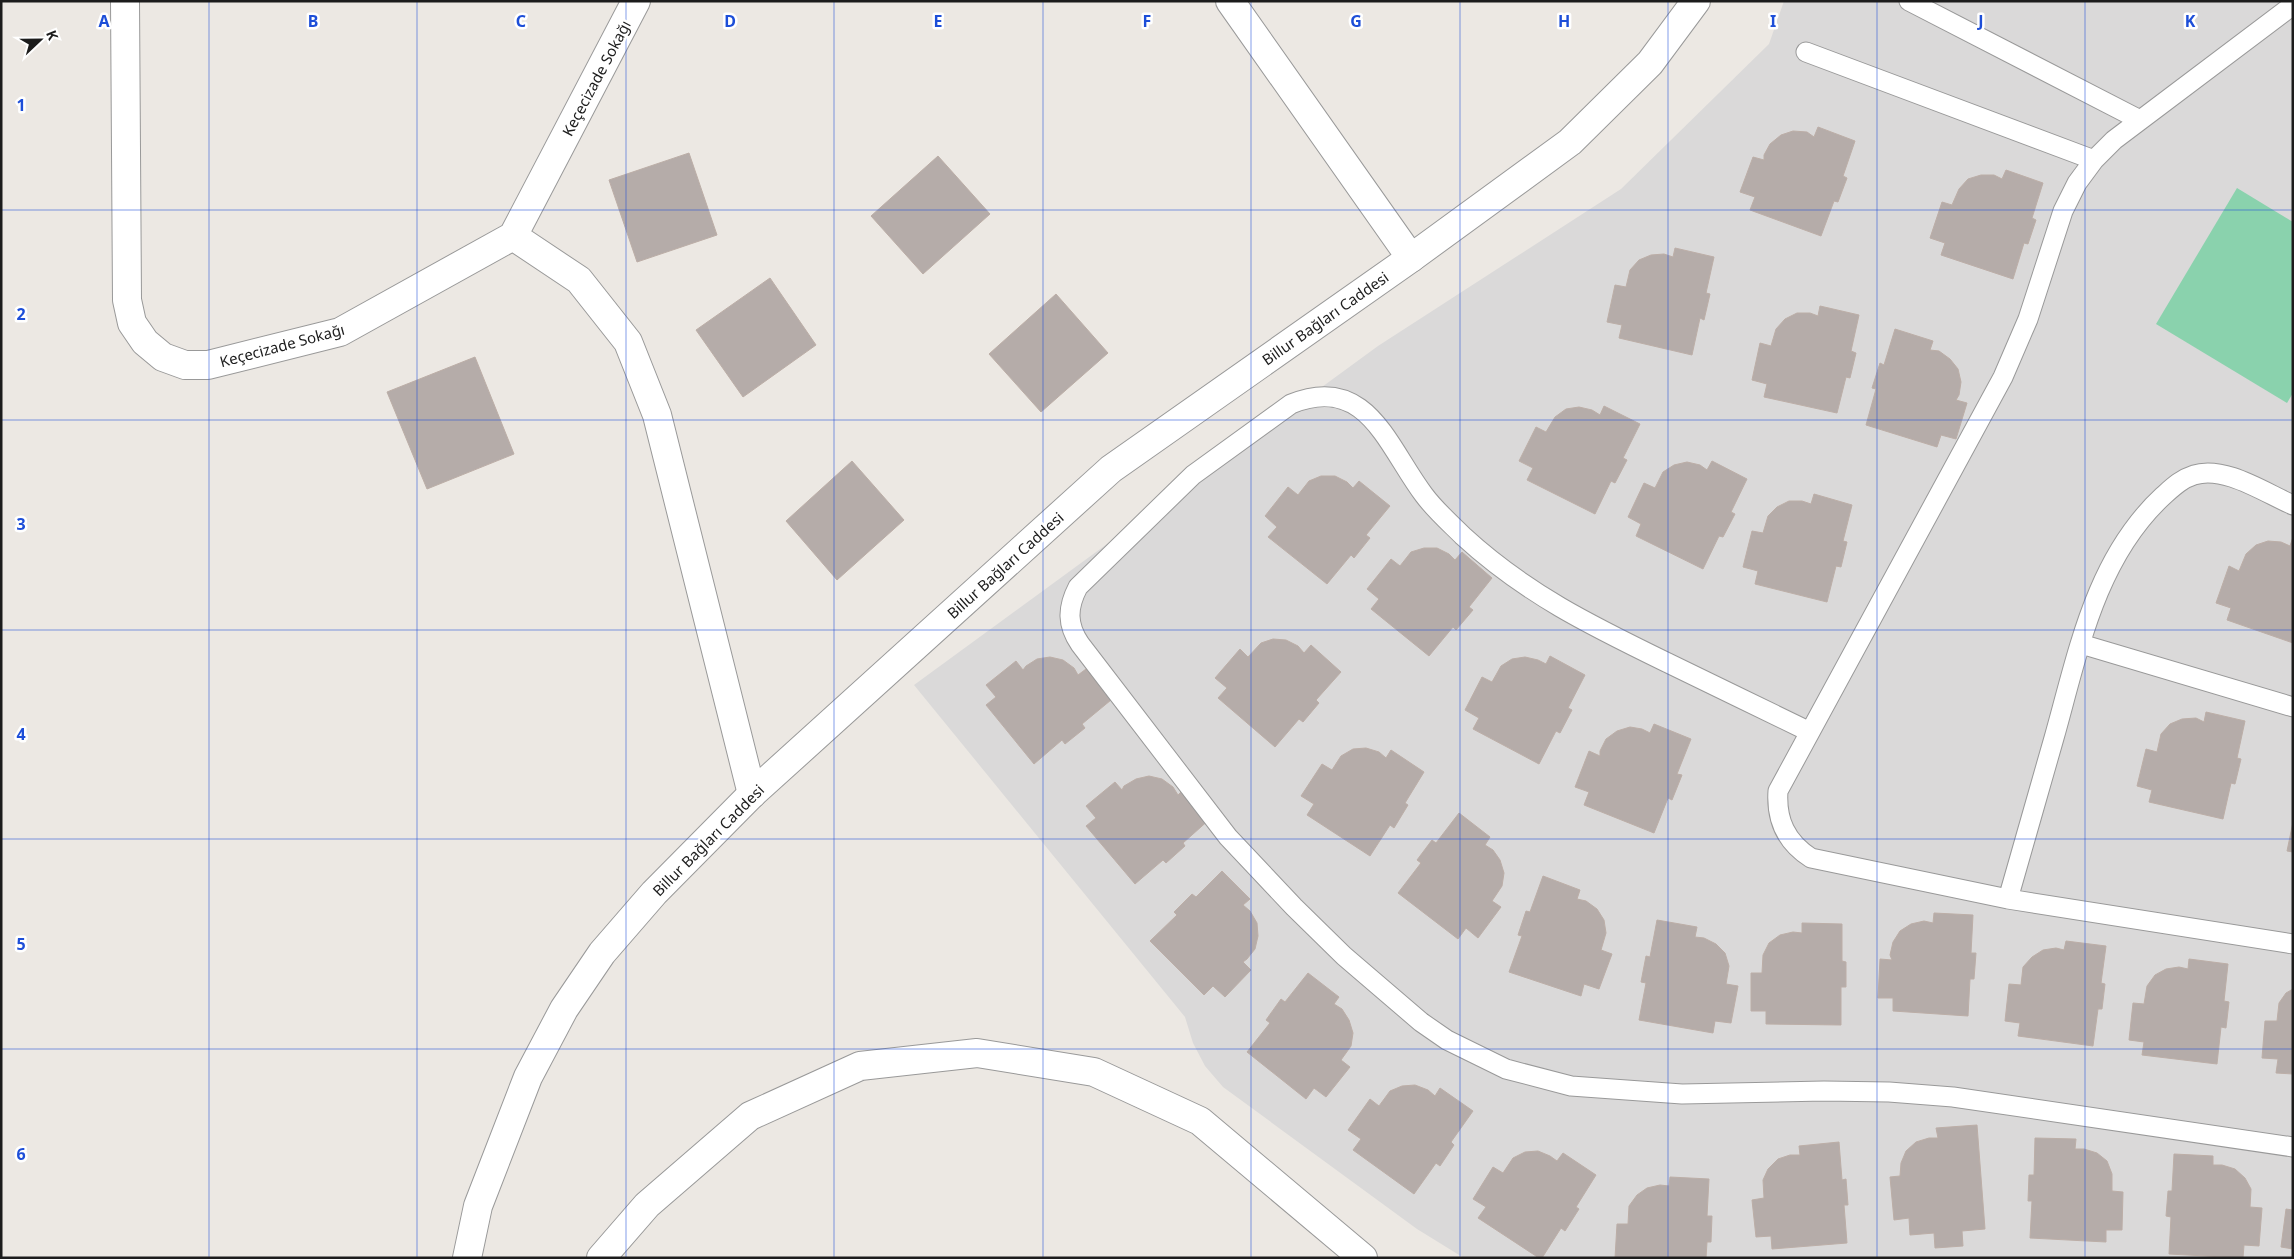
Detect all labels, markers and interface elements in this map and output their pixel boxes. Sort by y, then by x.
text: A [98,10,110,32]
text: B [308,10,318,32]
text: C [516,10,526,32]
text: D [724,10,736,32]
text: E [934,10,943,32]
text: F [1143,10,1151,32]
text: G [1350,10,1362,32]
text: H [1558,10,1570,32]
text: I [1770,10,1776,32]
text: J [1976,10,1984,32]
text: K [2185,10,2196,32]
north arrow [15,15,65,65]
street label: Keçecizade Sokağı [557,17,635,139]
text: K [42,27,63,43]
text: 1 [16,94,26,116]
street label: Billur Bağları Caddesi [1258,267,1392,369]
text: 2 [16,303,26,325]
street label: Keçecizade Sokağı [217,319,347,371]
street label: Billur Bağları Caddesi [942,507,1068,623]
text: 3 [16,513,26,535]
text: 4 [16,723,26,745]
street label: Billur Bağları Caddesi [648,780,768,900]
text: 5 [16,933,26,955]
text: 6 [16,1143,26,1165]

